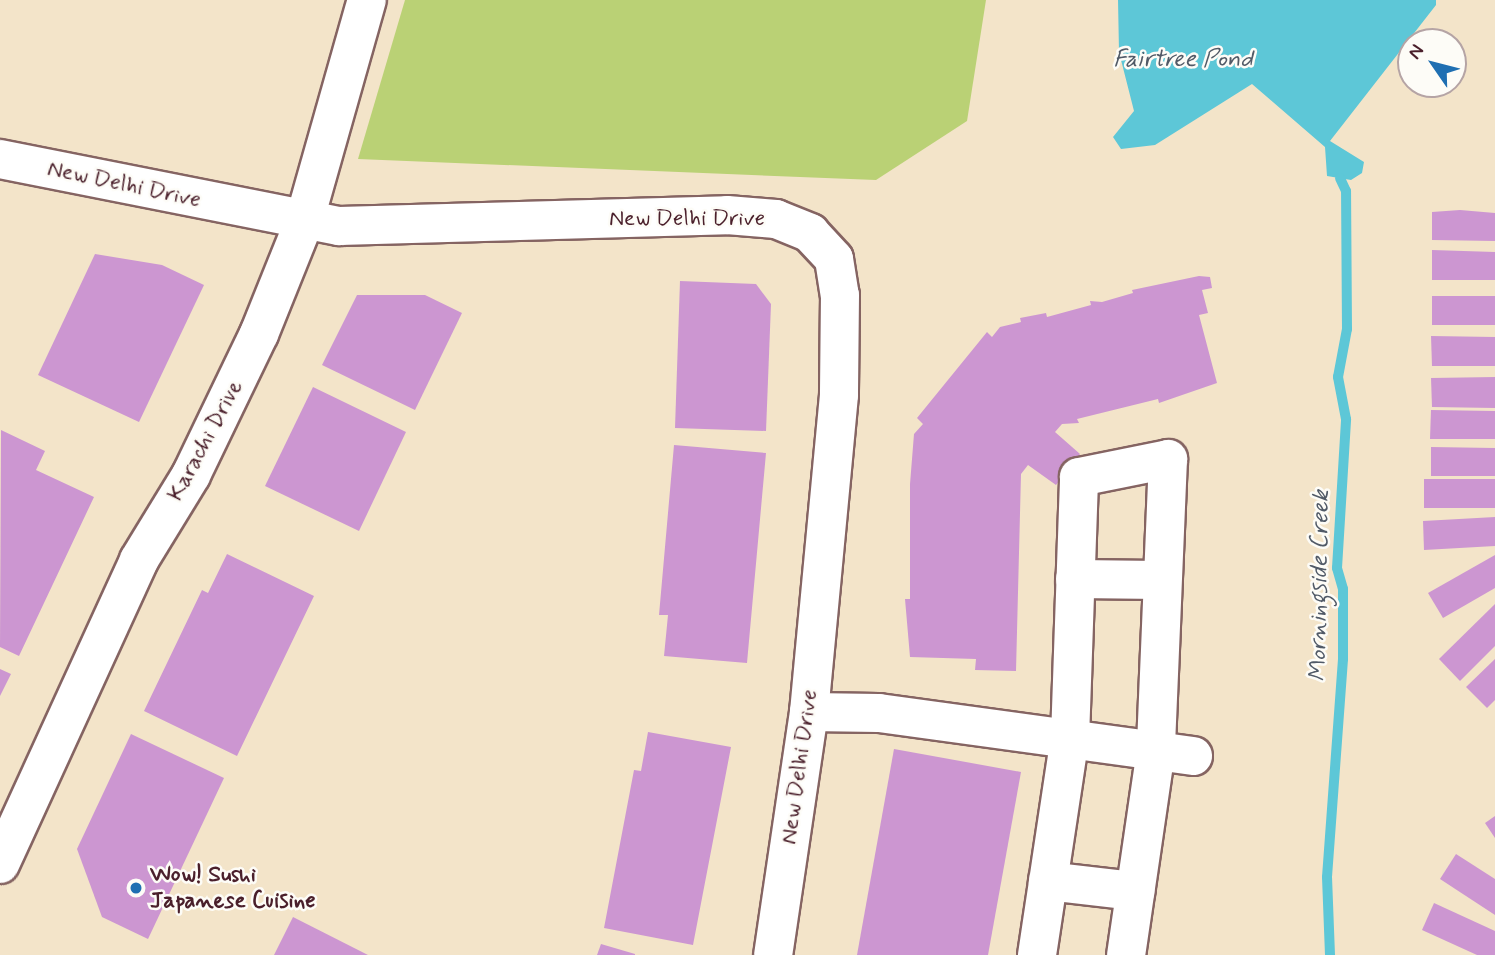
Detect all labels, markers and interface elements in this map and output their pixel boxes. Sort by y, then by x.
north arrow [1397,28,1467,98]
text: N [1402,39,1430,64]
water label: Fairtree Pond [1114,46,1252,74]
street label: New Delhi Drive [47,156,201,214]
street label: New Delhi Drive [611,205,763,233]
street label: Karachi Drive [163,376,249,506]
water label: Morningside Creek [1304,489,1336,683]
street label: New Delhi Drive [776,690,824,844]
place label: Wow! Sushi Japanese Cuisine [150,861,330,915]
marker: Wow! Sushi Japanese Cuisine [128,880,144,896]

